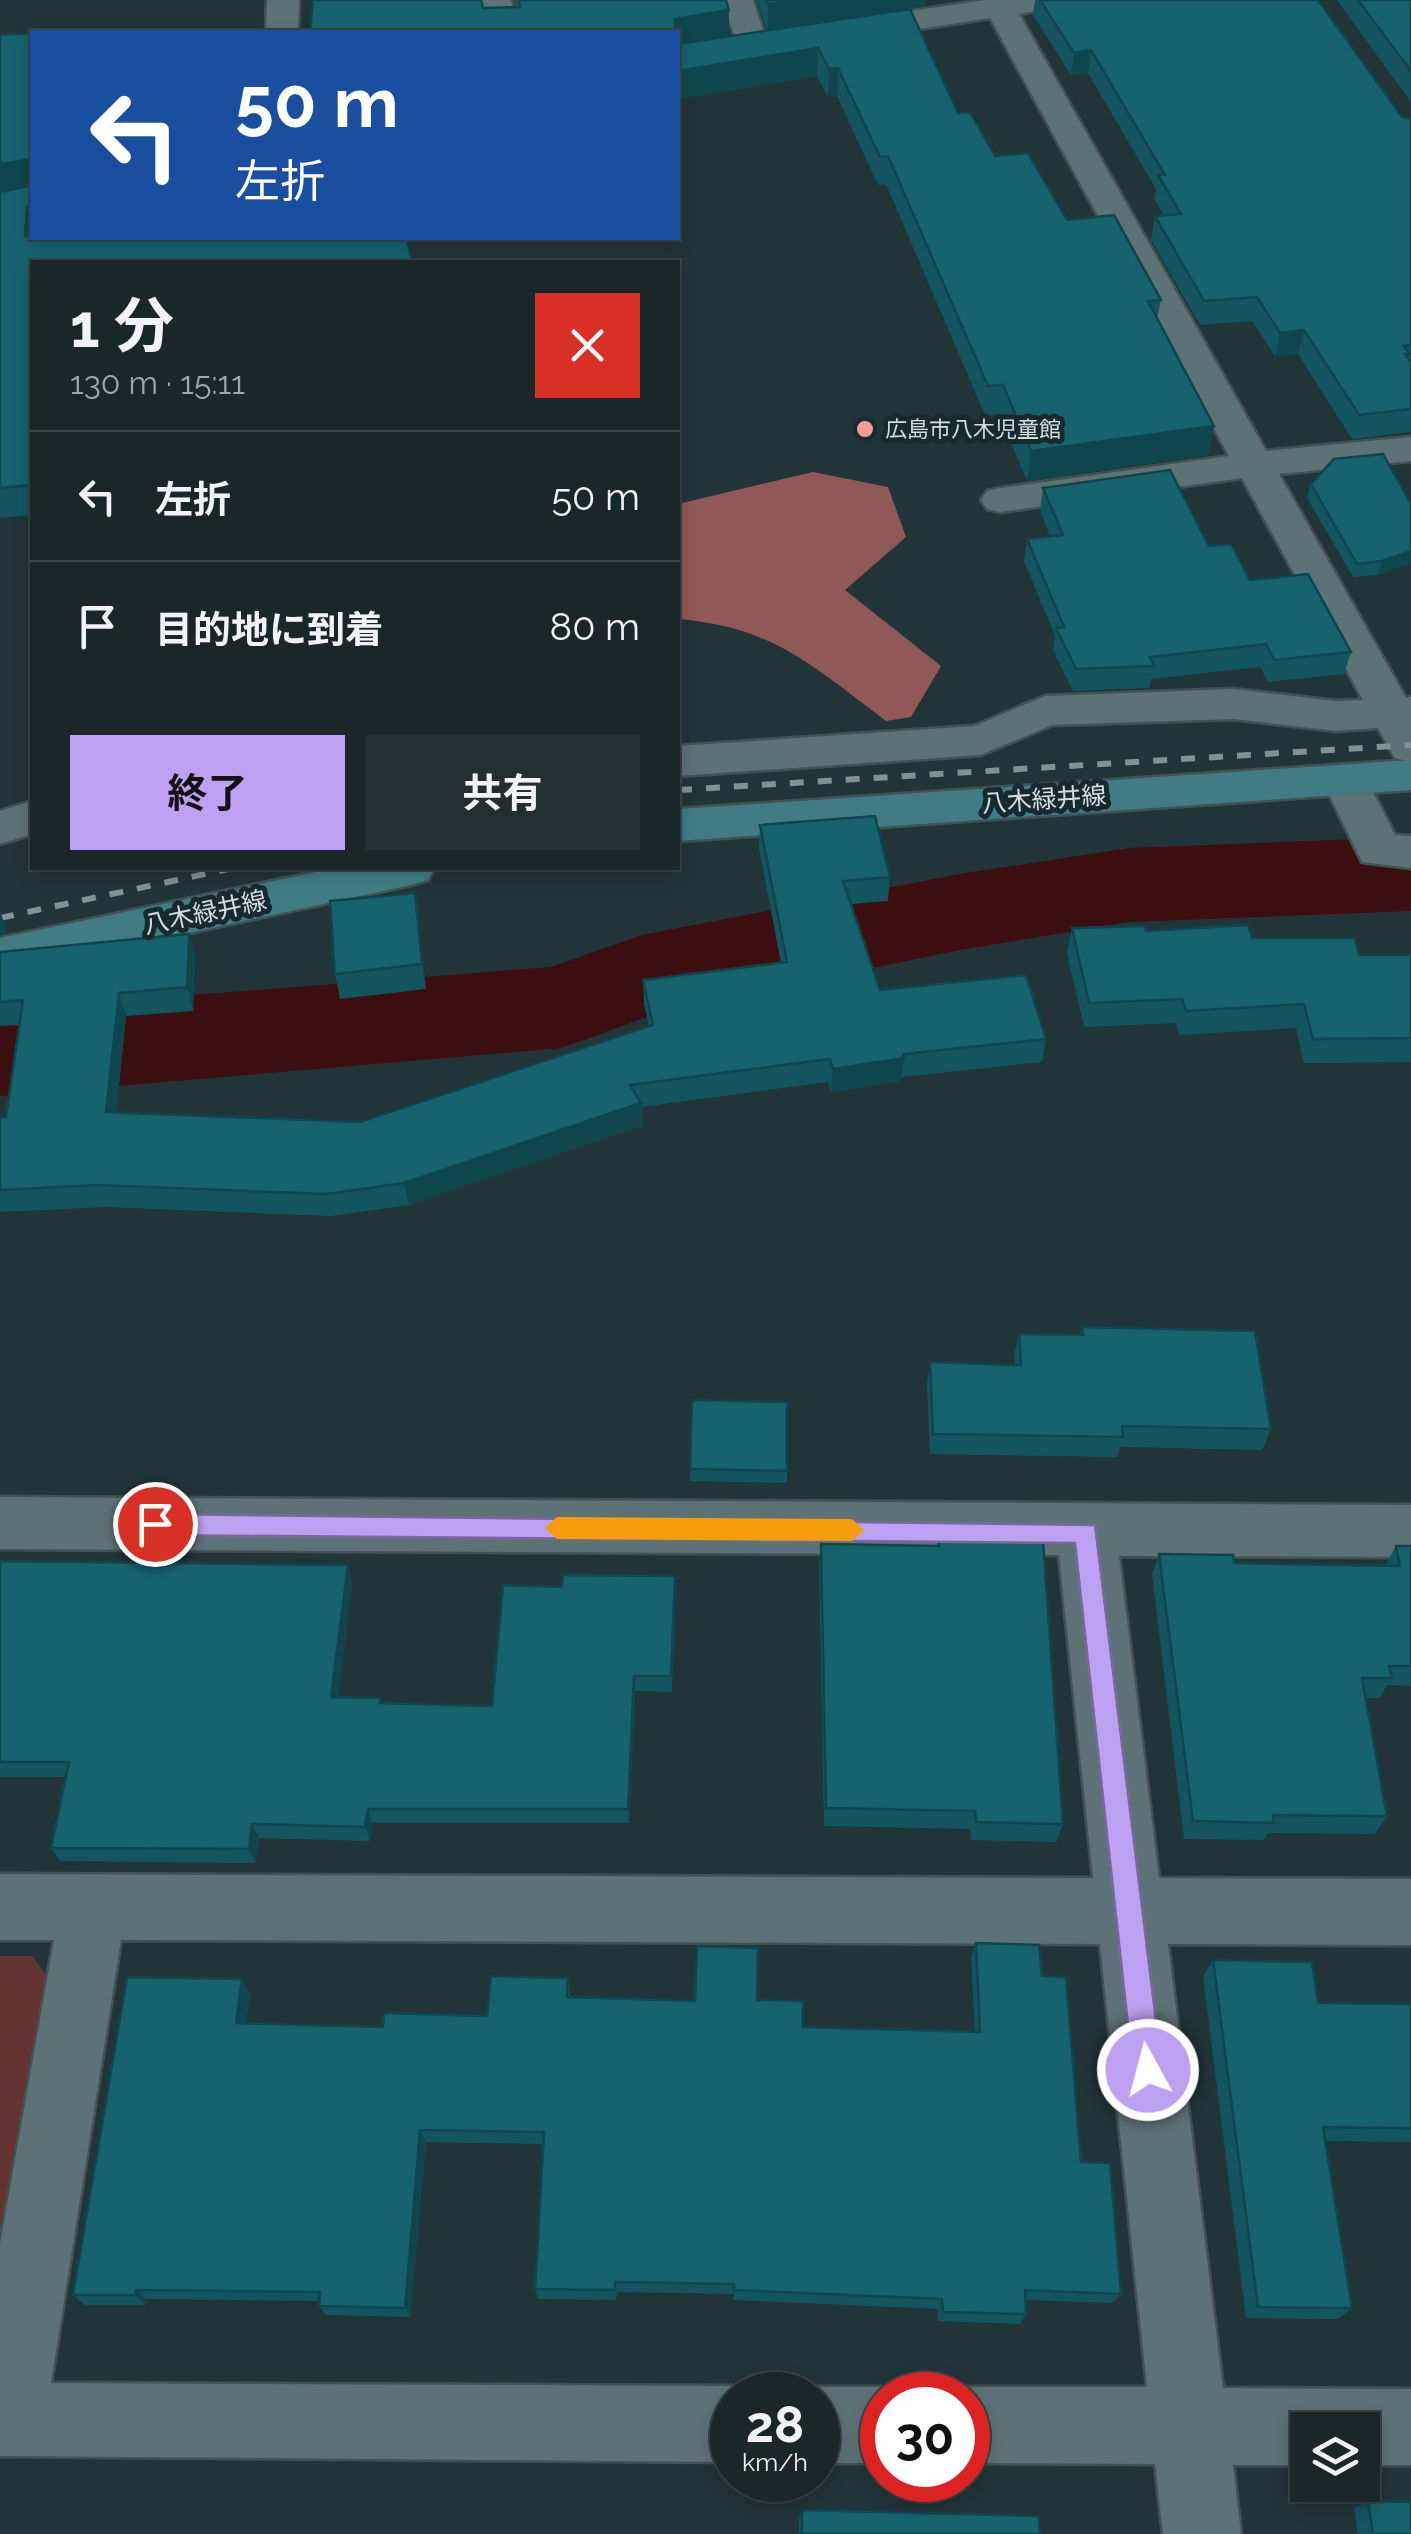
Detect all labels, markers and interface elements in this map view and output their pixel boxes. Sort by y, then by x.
text: 50 m [235,61,399,143]
icon: left [70,70,200,200]
text: 左折 [235,155,325,208]
text: 1 分 [70,291,174,361]
button: close [535,293,640,398]
text: 130 m · 15:11 [70,364,245,401]
place label: 広島市八木児童館 [885,416,1061,442]
marker: 広島市八木児童館 [854,418,876,440]
icon: left [70,469,125,524]
text: 50 m [551,474,640,519]
text: 左折 [155,477,231,522]
icon: arrive [70,599,125,654]
text: 80 m [550,604,640,649]
text: 目的地に到着 [155,607,383,652]
button: 終了 [70,735,345,850]
button: 共有 [365,735,640,850]
street label: 八木緑井線 [981,780,1107,818]
street label: 八木緑井線 [141,884,269,940]
pin [113,1482,198,1567]
icon: arrive [128,1497,183,1552]
position arrow [1096,2018,1200,2122]
speed limit sign: 30 [860,2372,990,2502]
text: 28 [746,2395,804,2454]
map controls [1290,2412,1380,2502]
button: layers [1290,2412,1380,2502]
text: km/h [742,2447,808,2477]

